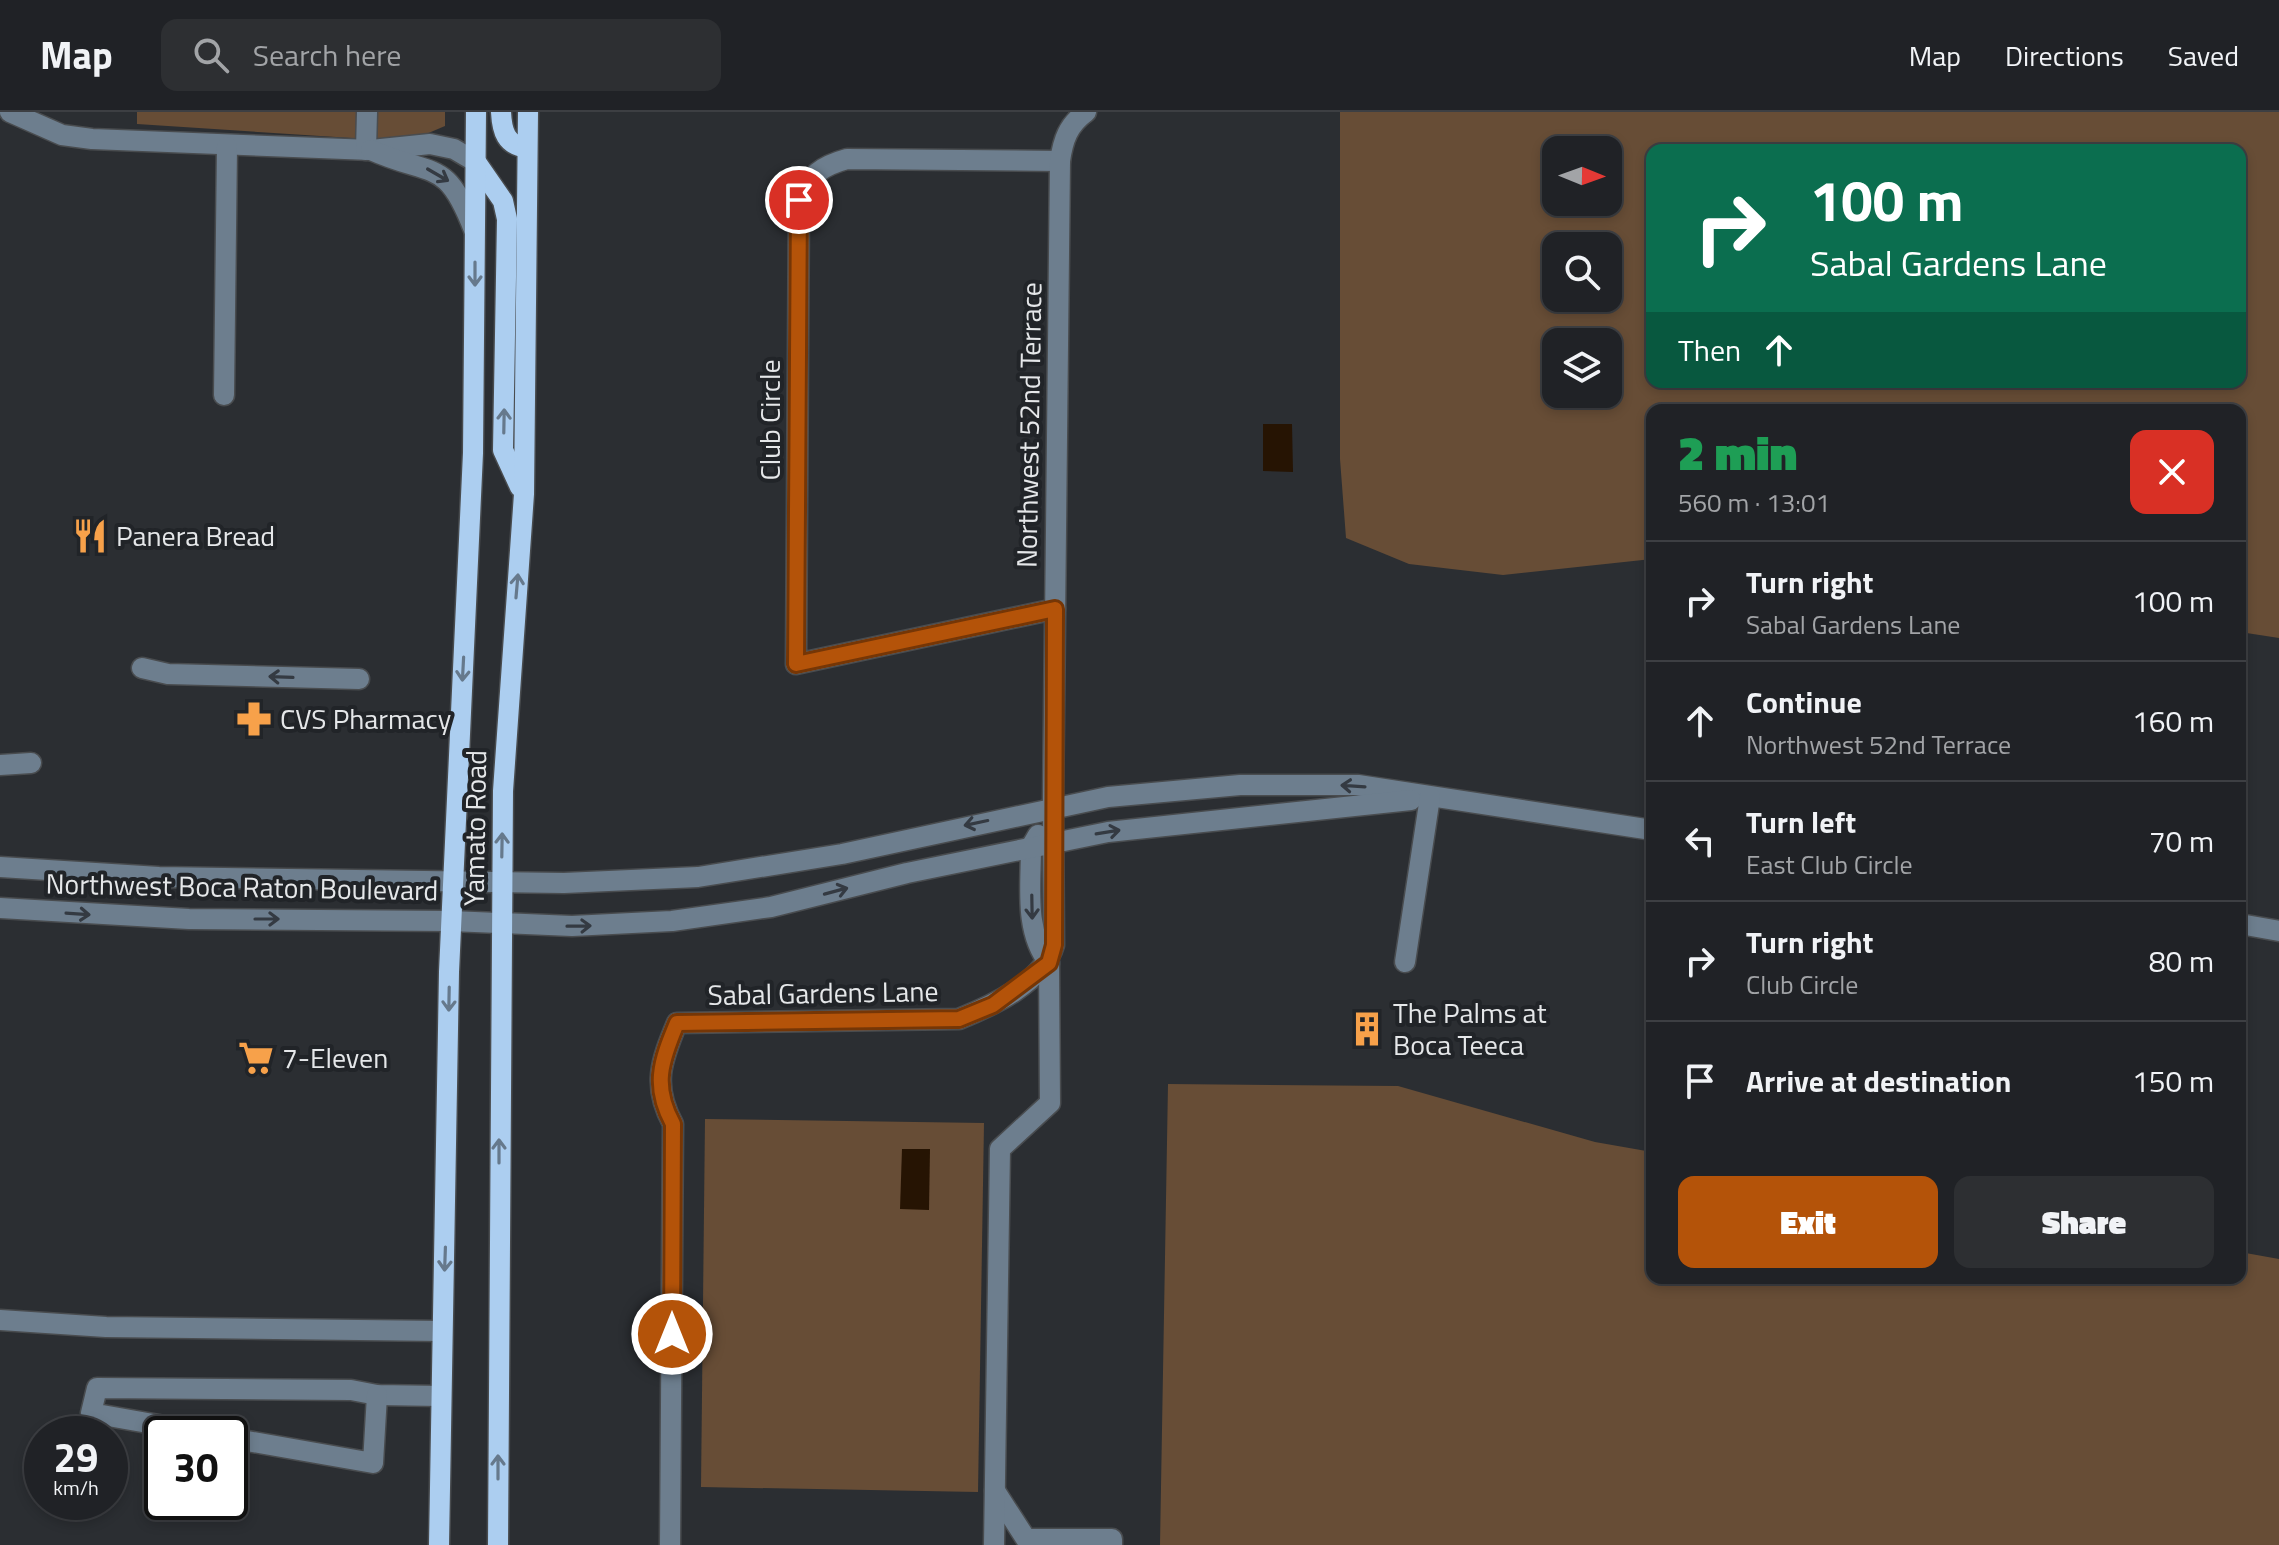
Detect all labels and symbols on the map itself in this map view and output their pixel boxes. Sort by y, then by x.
north arrow [1542,136,1622,216]
pin [765,166,833,234]
one-way arrow [426,167,449,183]
one-way arrow [467,260,483,287]
street label: Northwest 52nd Terrace [1005,282,1052,568]
street label: Club Circle [748,359,791,481]
one-way arrow [496,408,512,435]
place label: Panera Bread [116,514,275,557]
restaurant icon: Panera Bread [71,517,109,555]
one-way arrow [510,573,525,600]
one-way arrow [456,655,471,682]
one-way arrow [268,670,295,685]
place label: CVS Pharmacy [280,697,451,740]
pharmacy icon: CVS Pharmacy [235,700,273,738]
street label: Yamato Road [452,750,497,906]
one-way arrow [1340,778,1367,793]
one-way arrow [964,816,990,831]
one-way arrow [1095,824,1120,839]
one-way arrow [494,832,510,859]
street label: Northwest Boca Raton Boulevard [45,862,439,911]
one-way arrow [823,883,849,898]
one-way arrow [1024,893,1040,920]
one-way arrow [64,907,91,922]
one-way arrow [253,911,280,927]
one-way arrow [565,918,592,934]
street label: Sabal Gardens Lane [707,969,939,1016]
one-way arrow [441,985,457,1012]
place label: The Palms at Boca Teeca [1393,991,1547,1066]
building icon: The Palms at Boca Teeca [1348,1010,1386,1048]
place label: 7-Eleven [282,1036,388,1079]
supermarket icon: 7-Eleven [237,1039,275,1077]
one-way arrow [491,1138,507,1165]
one-way arrow [437,1245,452,1272]
position arrow [630,1292,714,1376]
speed limit sign: 30 [144,1416,248,1520]
one-way arrow [490,1454,506,1481]

